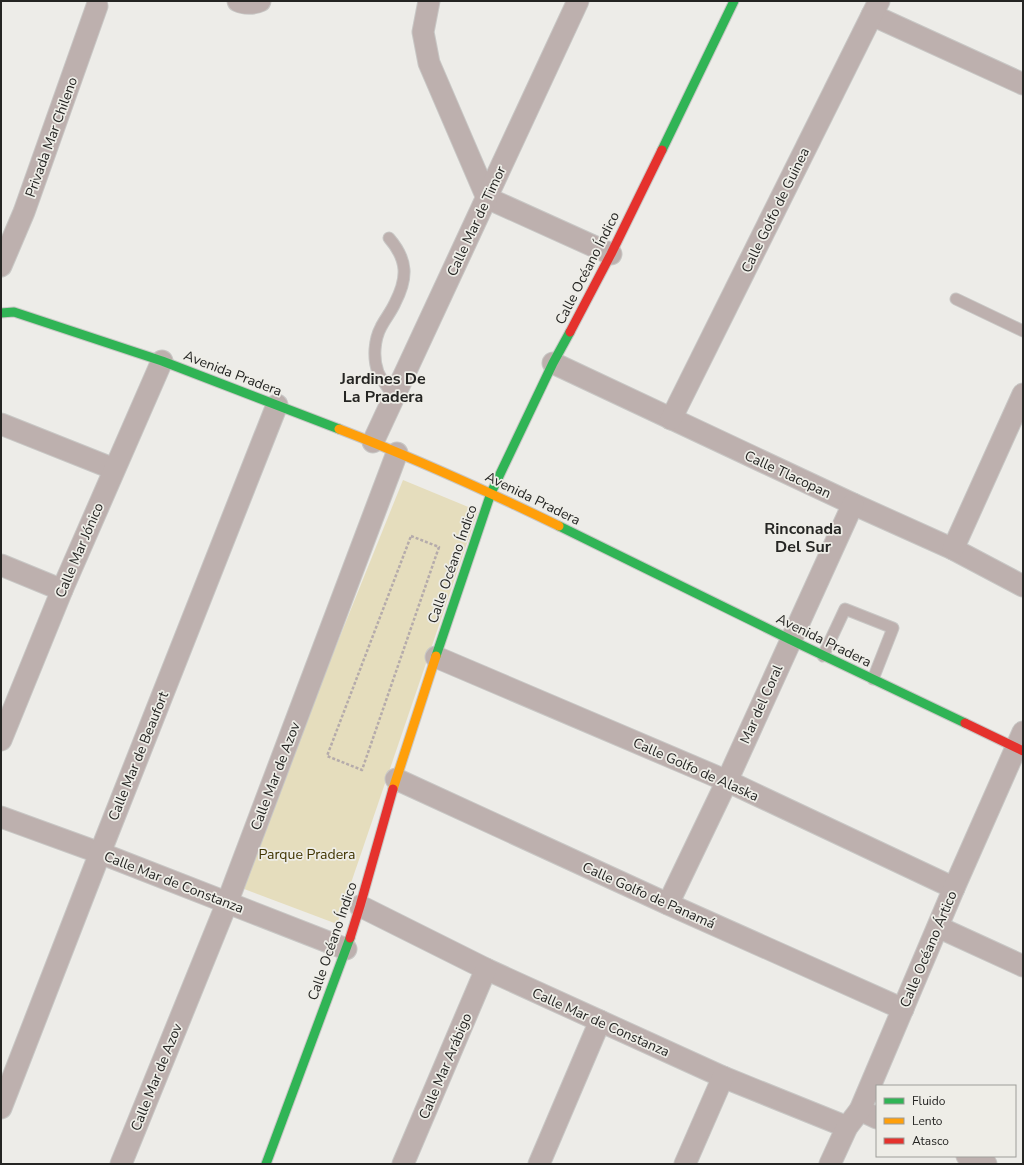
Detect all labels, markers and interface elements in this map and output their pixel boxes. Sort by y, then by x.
street label: Privada Mar Chileno [21,74,82,200]
street label: Calle Golfo de Guinea [737,144,814,276]
street label: Calle Mar de Timor [443,163,510,279]
street label: Calle Océano Índico [551,208,624,328]
street label: Avenida Pradera [181,346,285,401]
district label: Jardines De La Pradera [339,368,426,408]
street label: Calle Tlacopan [741,446,834,503]
street label: Avenida Pradera [482,467,584,530]
street label: Calle Mar Jónico [51,500,108,601]
street label: Calle Océano Índico [423,502,482,626]
district label: Rinconada Del Sur [764,518,842,558]
street label: Avenida Pradera [773,609,875,672]
street label: Mar del Coral [736,661,788,747]
street label: Calle Mar de Beaufort [104,689,173,824]
street label: Calle Mar de Azov [246,719,305,833]
street label: Calle Golfo de Alaska [630,733,762,806]
park label: Parque Pradera [259,845,356,864]
street label: Calle Mar de Constanza [101,847,247,918]
street label: Calle Golfo de Panamá [579,858,718,933]
street label: Calle Océano Índico [303,879,362,1003]
street label: Calle Océano Ártico [895,888,962,1010]
street label: Calle Mar de Constanza [529,984,673,1061]
street label: Calle Mar Arábigo [414,1010,477,1122]
street label: Calle Mar de Azov [126,1020,187,1134]
legend [876,1085,1016,1157]
text: Fluido [912,1093,946,1109]
text: Lento [912,1113,943,1129]
text: Atasco [912,1133,949,1149]

